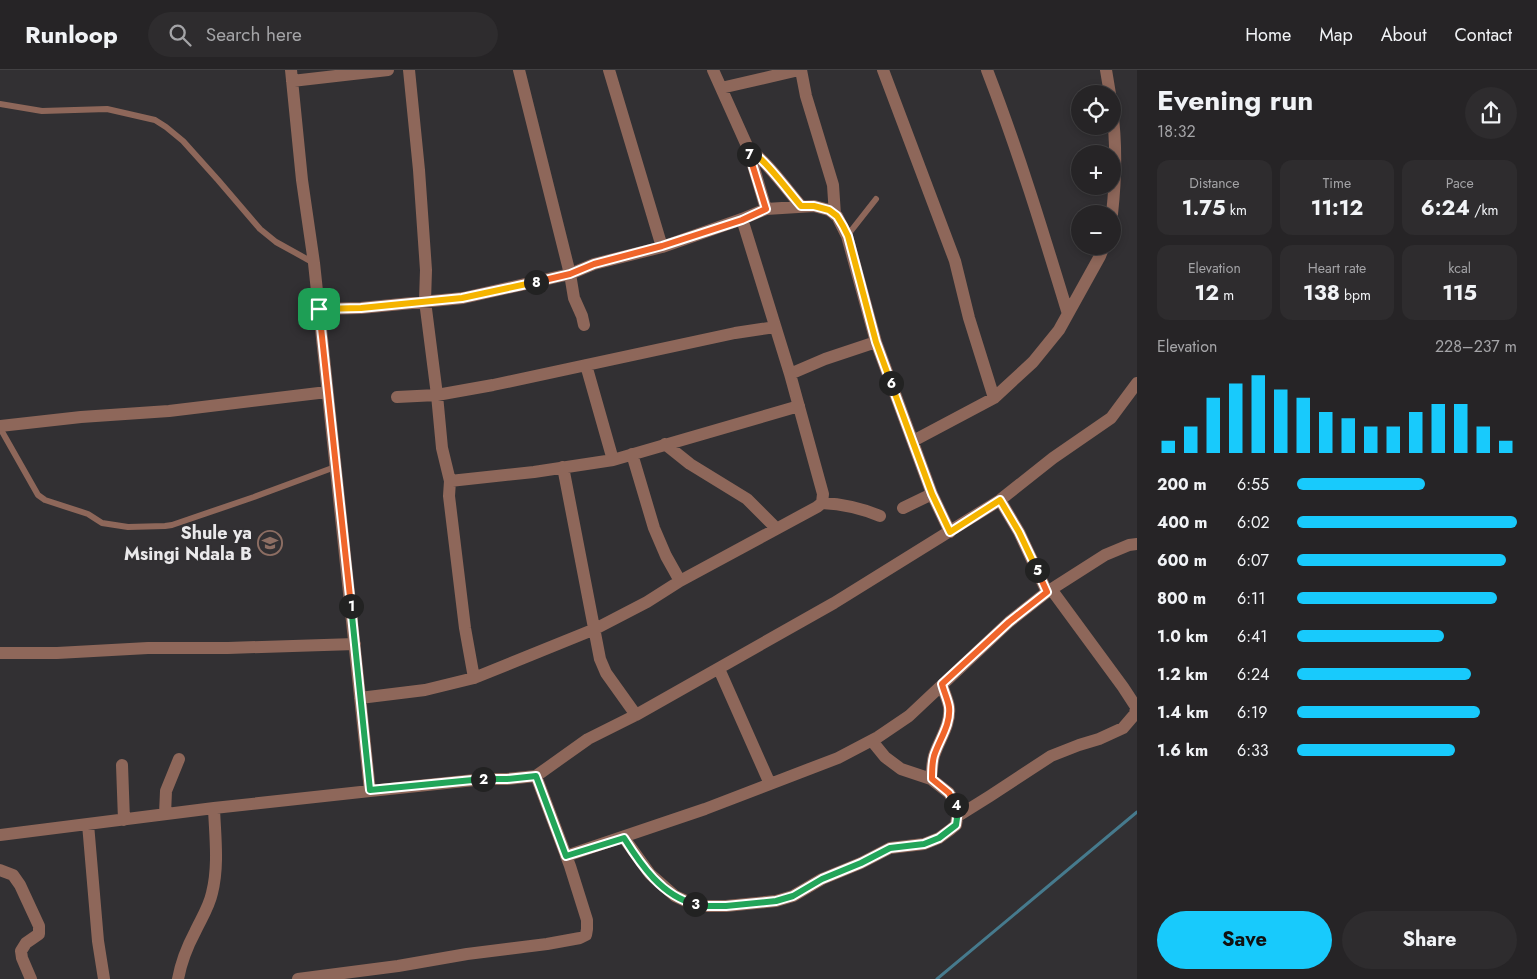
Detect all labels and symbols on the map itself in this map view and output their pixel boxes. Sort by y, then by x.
pin: 7 [736,142,762,166]
pin: 8 [524,270,548,294]
pin [298,288,340,330]
pin: 6 [878,370,904,396]
place label: Shule ya Msingi Ndala B [124,520,252,567]
school or university icon: Shule ya Msingi Ndala B [257,530,283,556]
pin: 5 [1024,558,1050,582]
pin: 1 [338,594,364,618]
pin: 2 [470,766,496,792]
pin: 4 [944,792,968,818]
pin: 3 [682,892,708,916]

